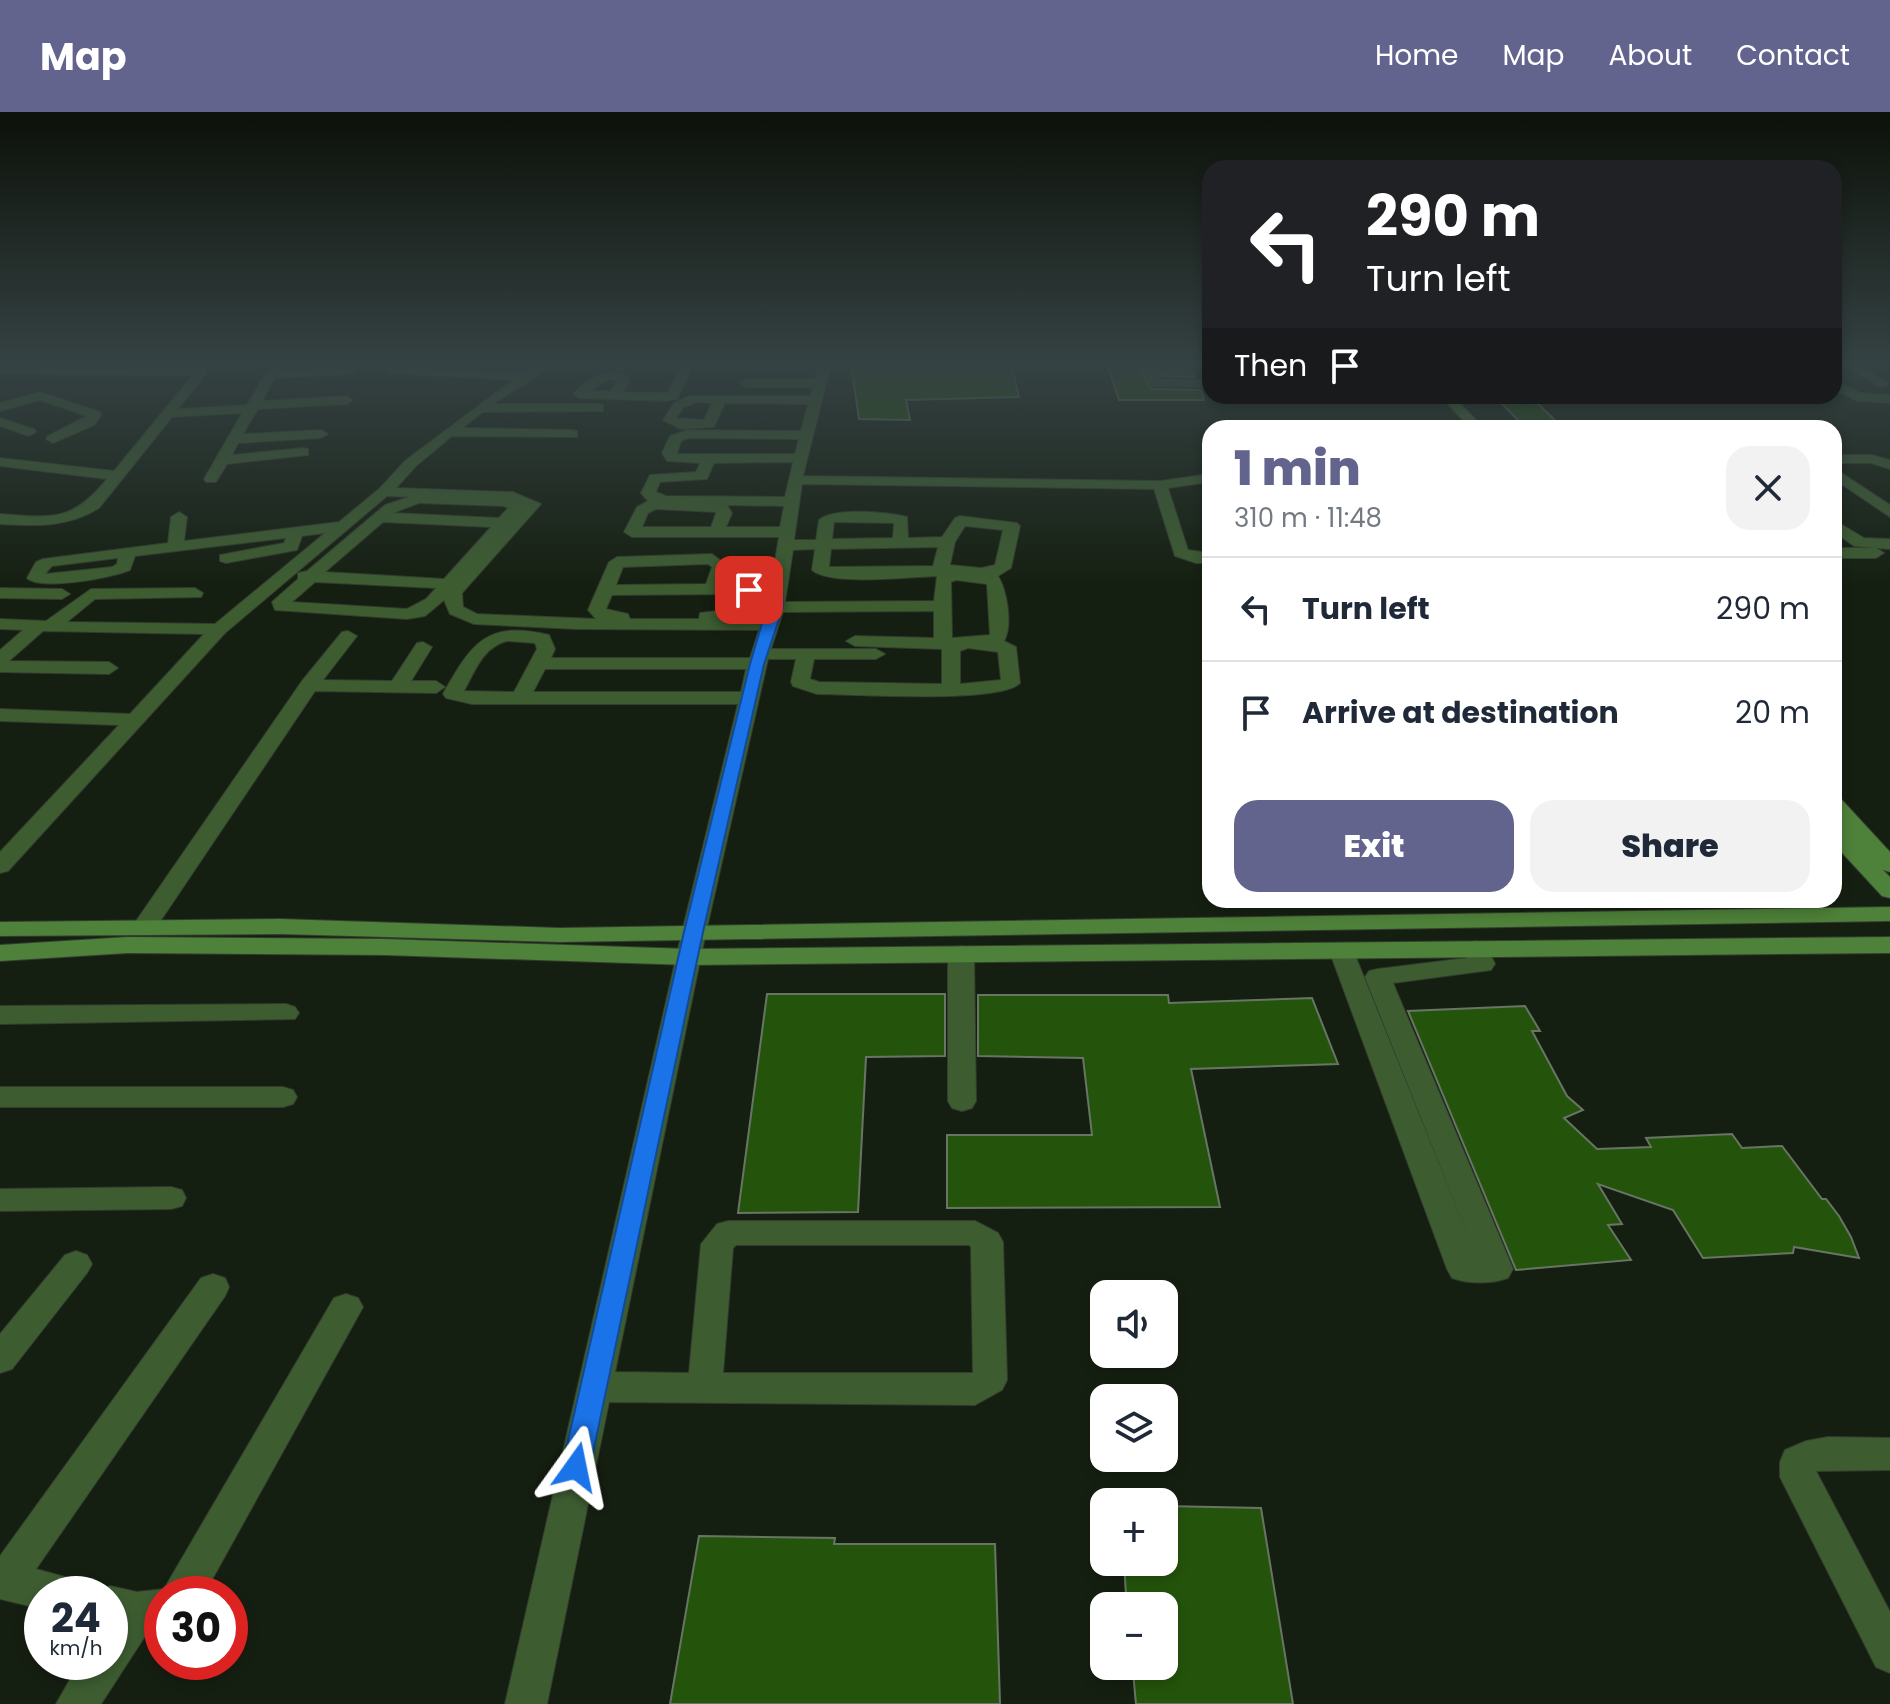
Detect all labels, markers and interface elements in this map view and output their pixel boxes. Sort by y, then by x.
text: Map [40,30,127,83]
text: Home [1375,36,1458,75]
text: Map [1502,36,1564,75]
text: About [1608,36,1692,75]
text: Contact [1736,36,1850,75]
text: 290 m [1366,177,1540,256]
icon: left [1234,192,1338,296]
text: Turn left [1366,253,1511,304]
text: Then [1234,344,1307,387]
icon: arrive [1323,344,1367,388]
text: 1 min [1234,435,1361,502]
button: close [1726,446,1810,530]
text: 310 m · 11:48 [1234,500,1382,536]
pin [715,556,783,624]
icon: arrive [727,568,771,612]
icon: left [1234,587,1278,631]
text: Turn left [1302,587,1430,630]
text: 290 m [1716,587,1810,630]
icon: arrive [1234,691,1278,735]
text: Arrive at destination [1302,691,1619,734]
text: 20 m [1735,691,1810,734]
button: Exit [1234,800,1514,892]
button: Share [1530,800,1810,892]
map controls [1090,1280,1178,1680]
button: sound [1090,1280,1178,1368]
button: layers [1090,1384,1178,1472]
position arrow [534,1425,618,1509]
button: + [1090,1488,1178,1576]
speed limit sign: 30 [144,1576,248,1680]
text: 24 [51,1590,101,1646]
button: − [1090,1592,1178,1680]
text: km/h [49,1634,103,1662]

